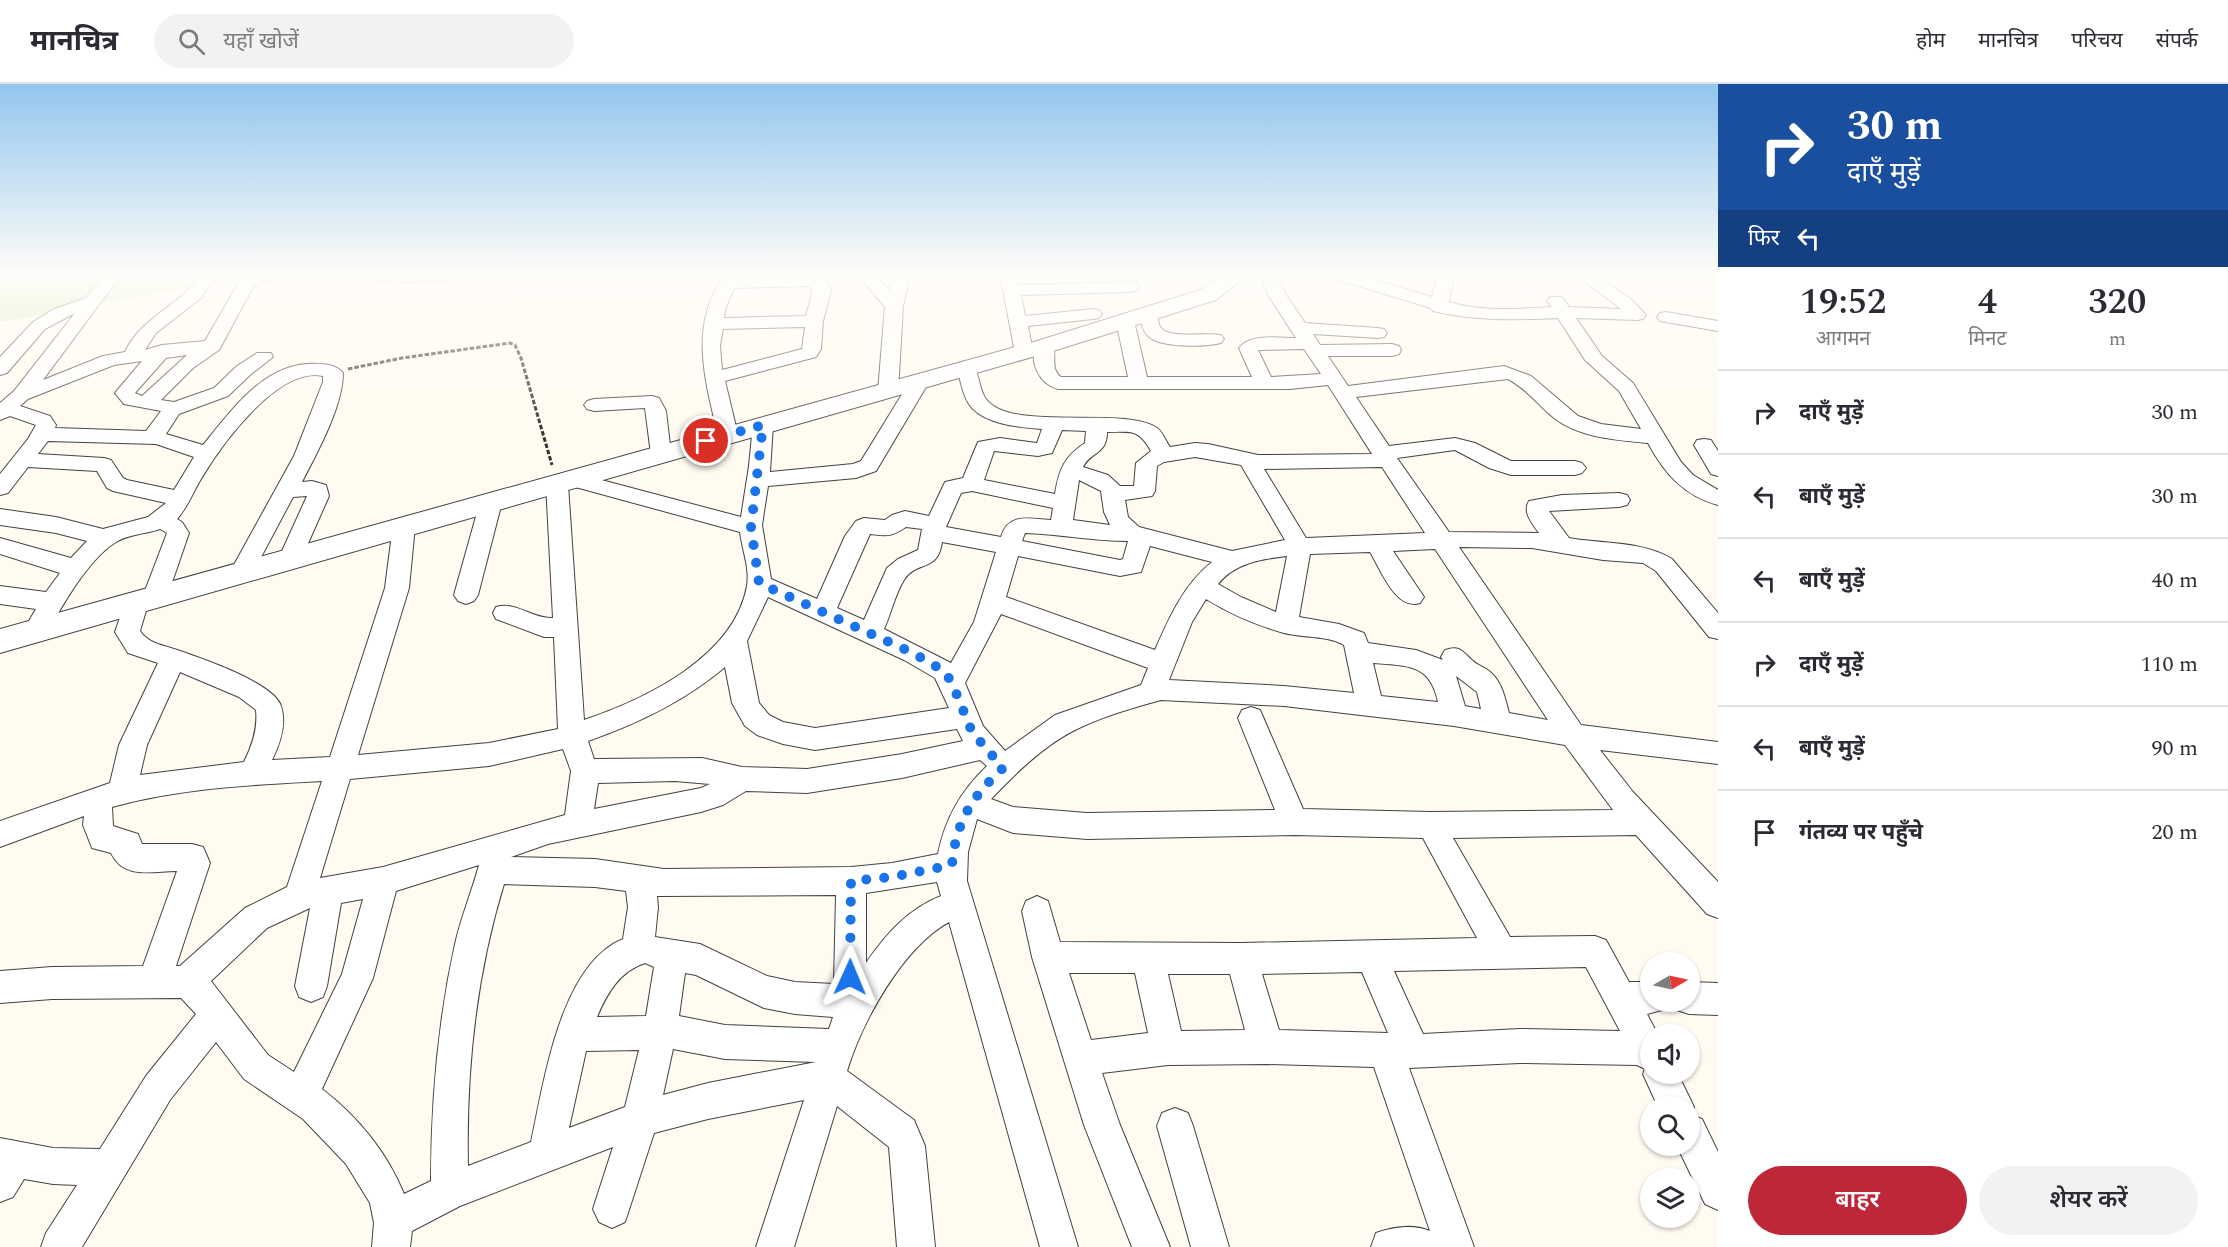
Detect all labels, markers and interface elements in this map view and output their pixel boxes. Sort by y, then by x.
search box [154,14,574,68]
text: मानचित्र [30,20,118,63]
icon: search [175,25,208,58]
text: यहाँ खोजें [223,25,299,58]
text: होम [1916,25,1945,57]
text: मानचित्र [1978,25,2038,57]
text: परिचय [2071,25,2123,57]
text: संपर्क [2156,25,2198,57]
text: 30 m [1847,95,1942,158]
icon: right [1748,108,1826,186]
text: दाएँ मुड़ें [1847,152,1921,194]
text: फिर [1748,222,1780,255]
icon: left [1792,222,1825,255]
text: 19:52 [1800,275,1886,330]
text: 4 [1978,275,1997,330]
text: 320 [2088,275,2146,330]
text: आगमन [1816,324,1870,354]
text: मिनट [1968,324,2007,354]
text: m [2109,324,2126,354]
icon: right [1748,396,1781,429]
text: दाएँ मुड़ें [1799,396,1864,429]
text: 30 m [2152,396,2198,429]
pin [680,415,731,466]
icon: arrive [689,424,722,457]
icon: left [1748,480,1781,513]
text: बाएँ मुड़ें [1799,480,1865,513]
text: 30 m [2152,480,2198,513]
icon: left [1748,564,1781,597]
text: बाएँ मुड़ें [1799,564,1865,597]
text: 40 m [2152,564,2198,597]
icon: right [1748,648,1781,681]
text: दाएँ मुड़ें [1799,648,1864,681]
text: 110 m [2141,648,2198,681]
icon: left [1748,732,1781,765]
text: बाएँ मुड़ें [1799,732,1865,765]
text: 90 m [2152,732,2198,765]
icon: arrive [1748,816,1781,849]
text: गंतव्य पर पहुँचे [1799,816,1923,849]
text: 20 m [2152,816,2198,849]
position arrow [818,945,882,1009]
north arrow [1640,952,1700,1012]
map controls [1640,952,1700,1228]
button: sound [1640,1024,1700,1084]
button: search [1640,1096,1700,1156]
button: बाहर [1748,1166,1967,1235]
button: शेयर करें [1979,1166,2198,1235]
button: layers [1640,1168,1700,1228]

